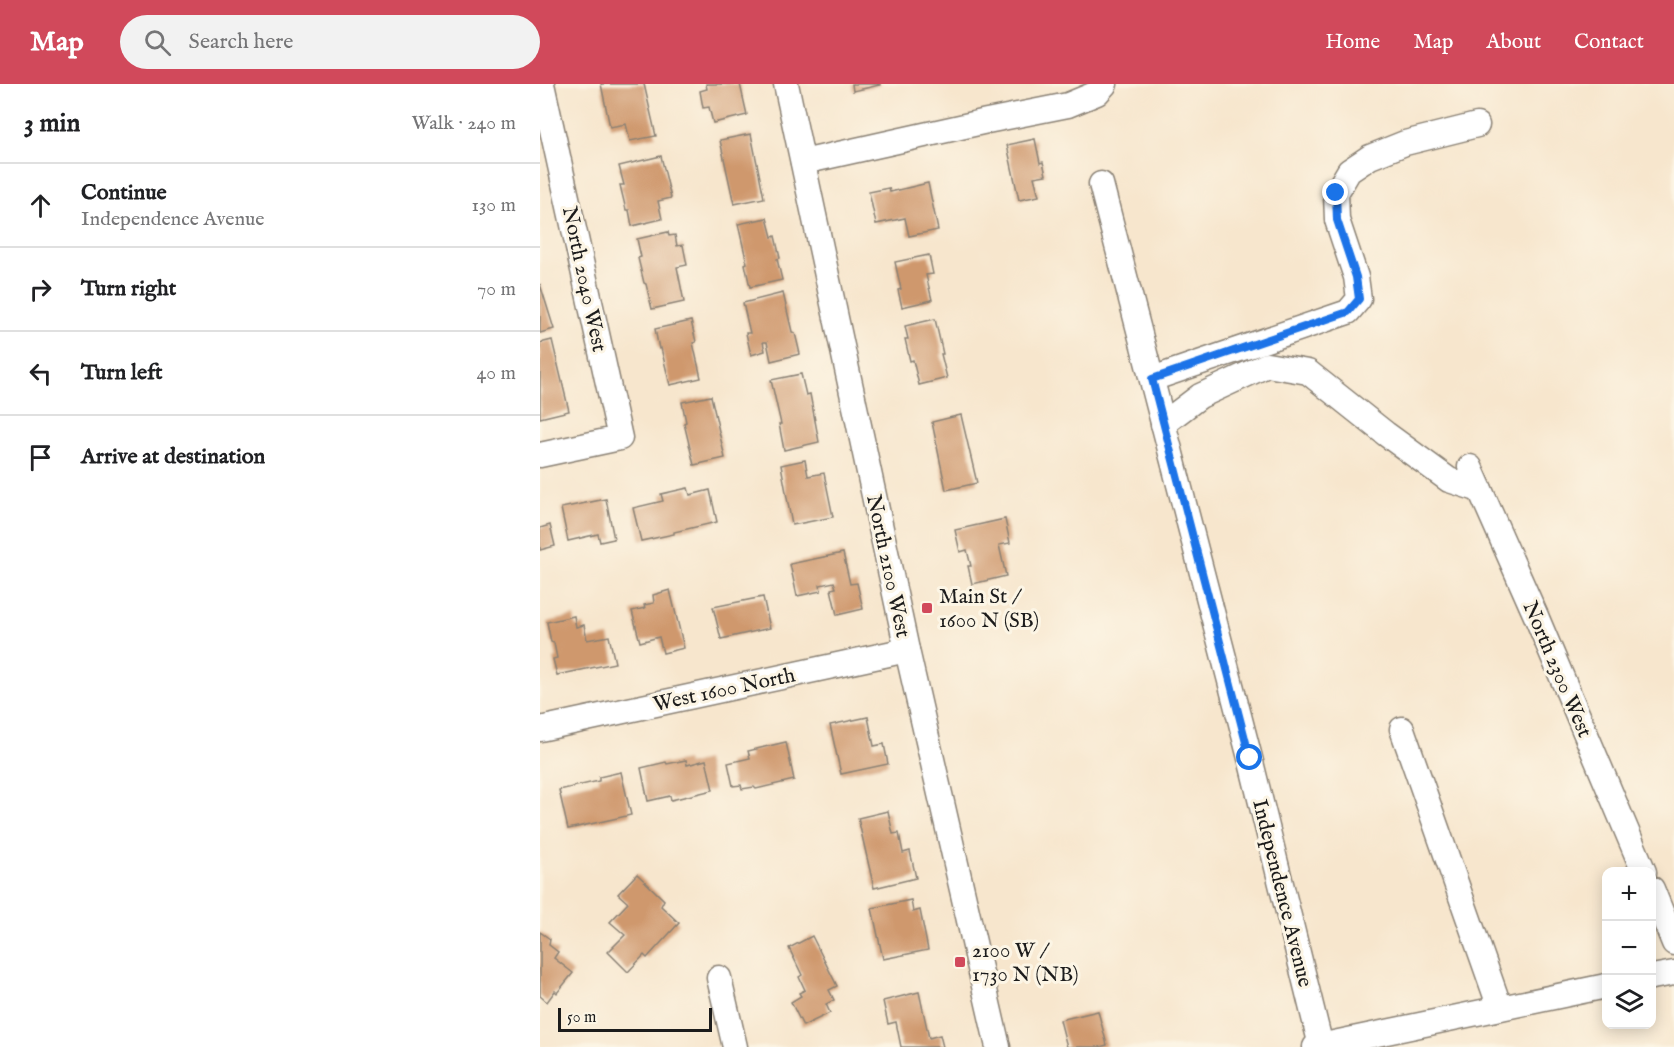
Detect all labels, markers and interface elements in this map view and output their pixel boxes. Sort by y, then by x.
search box [120,15,540,69]
text: Map [30,25,84,60]
icon: search [141,26,174,59]
text: Search here [189,28,293,56]
text: Home [1325,29,1380,56]
text: Map [1413,29,1453,56]
text: About [1486,29,1541,56]
text: Contact [1574,29,1644,56]
text: 3 min [24,107,80,140]
text: Walk · 240 m [411,111,516,136]
text: Continue [81,179,167,207]
route end [1322,179,1348,205]
icon: ahead [24,189,57,222]
text: 130 m [471,193,516,218]
street label: North 2040 West [555,204,612,355]
text: Independence Avenue [81,207,265,232]
icon: right [24,273,57,306]
text: Turn right [81,275,176,303]
text: 70 m [477,277,516,302]
icon: left [24,357,57,390]
text: Turn left [81,359,163,387]
text: 40 m [477,361,516,386]
icon: arrive [24,441,57,474]
text: Arrive at destination [81,443,265,471]
street label: North 2100 West [859,492,916,640]
place label: Main St / 1600 N (SB) [939,584,1039,635]
street label: North 2300 West [1516,597,1597,742]
marker: Main St / 1600 N (SB) [920,601,934,615]
street label: West 1600 North [651,662,798,719]
route start [1236,744,1262,770]
street label: Independence Avenue [1245,797,1318,990]
map controls [1602,867,1656,1029]
button: + [1602,867,1656,921]
button: − [1602,921,1656,975]
place label: 2100 W / 1730 N (NB) [972,938,1079,989]
marker: 2100 W / 1730 N (NB) [953,955,967,969]
button: layers [1602,975,1656,1029]
scale bar [558,1005,712,1032]
text: 50 m [567,1008,596,1028]

